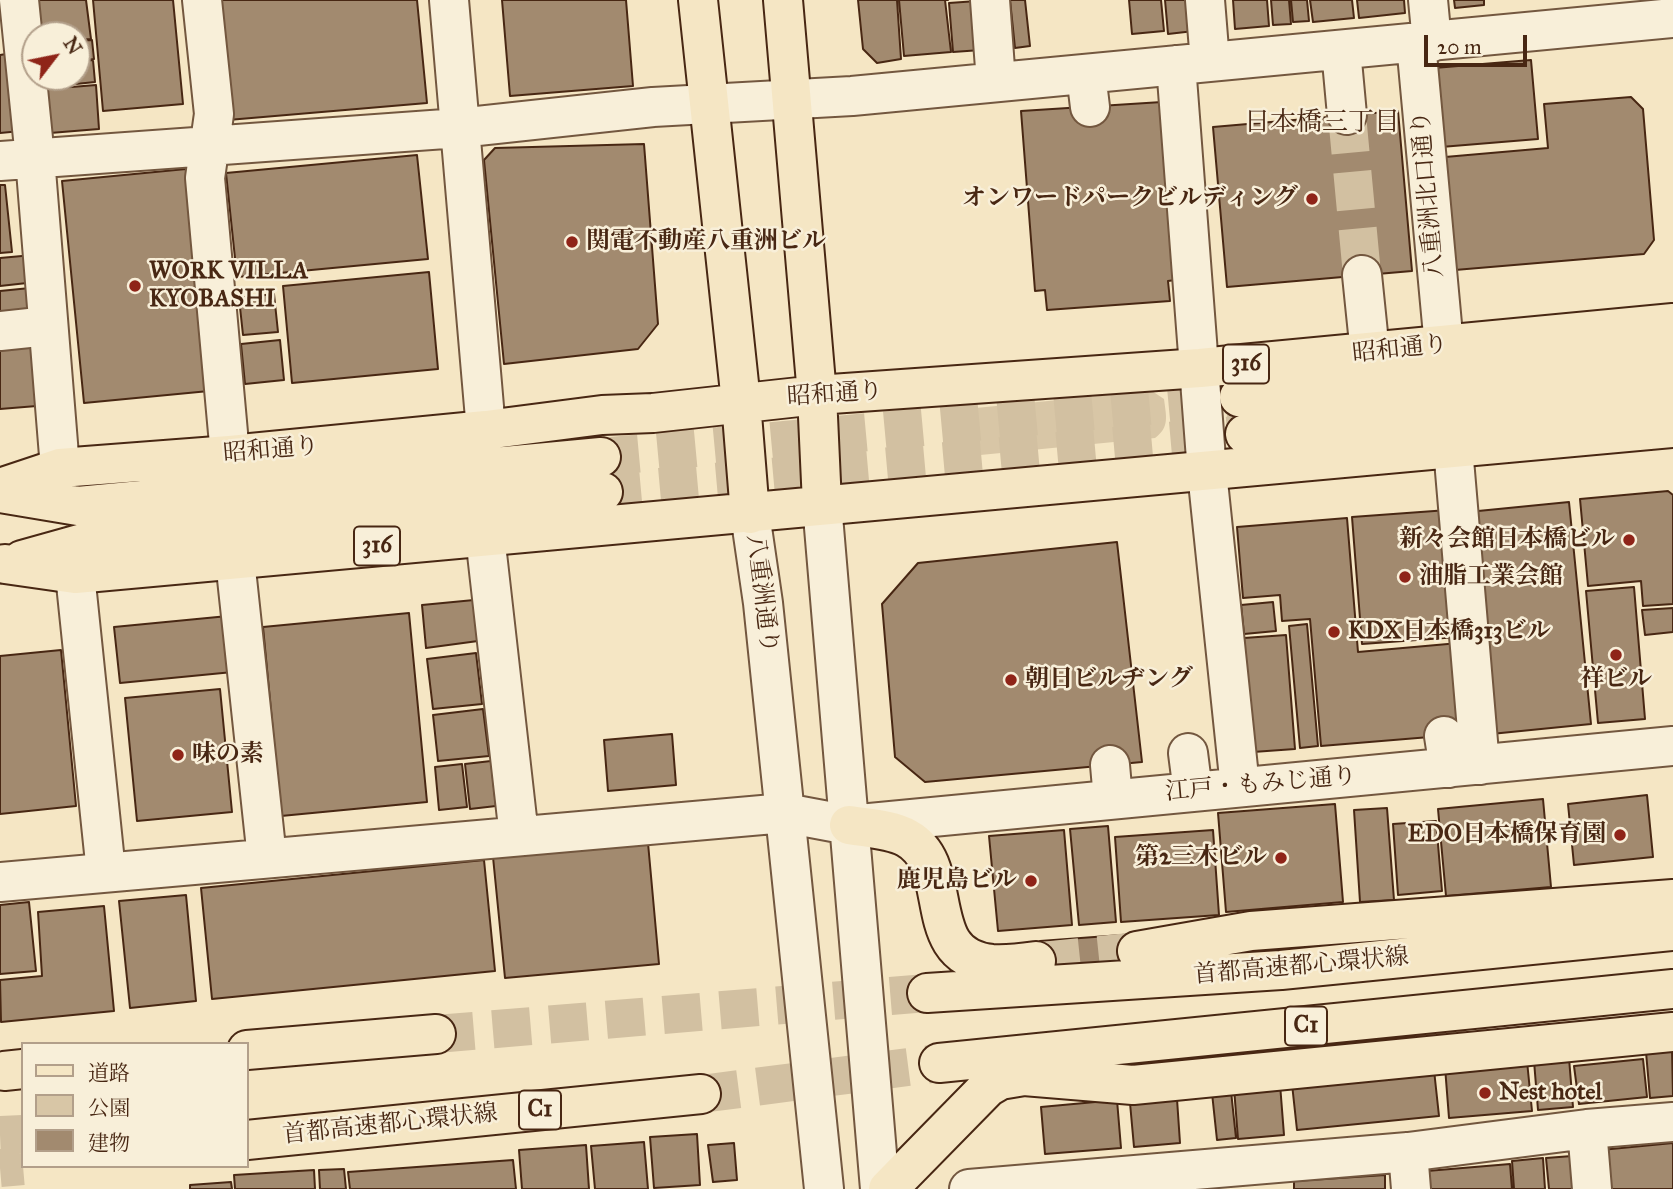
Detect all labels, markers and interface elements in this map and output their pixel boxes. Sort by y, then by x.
north arrow [21,21,91,91]
scale bar [1428,21,1531,65]
text: N [59,33,87,59]
text: 20 m [1437,34,1482,60]
district label: 日本橋三丁目 [1244,108,1400,140]
street label: 八重洲北口通り [1407,109,1451,279]
place label: オンワードパークビルディング [962,185,1298,213]
marker: オンワードパークビルディング [1304,191,1320,207]
place label: 関電不動産八重洲ビル [586,228,826,256]
marker: 関電不動産八重洲ビル [564,234,580,250]
place label: WORK VILLA KYOBASHI [149,258,308,314]
marker: WORK VILLA KYOBASHI [127,278,143,294]
street label: 昭和通り [1351,331,1449,369]
road number: 316 [1223,344,1269,384]
street label: 昭和通り [786,377,884,413]
street label: 昭和通り [222,432,320,470]
road number: 316 [354,526,400,566]
place label: 新々会館日本橋ビル [1399,526,1615,554]
marker: 新々会館日本橋ビル [1621,532,1637,548]
street label: 八重洲通り [739,533,783,655]
place label: 油脂工業会館 [1419,563,1563,591]
marker: 油脂工業会館 [1397,569,1413,585]
place label: KDX日本橋313ビル [1348,618,1551,646]
marker: KDX日本橋313ビル [1326,624,1342,640]
marker: 祥ビル [1608,647,1624,663]
place label: 朝日ビルヂング [1025,666,1193,694]
place label: 祥ビル [1580,666,1652,694]
marker: 朝日ビルヂング [1003,672,1019,688]
place label: 味の素 [192,741,264,769]
marker: 味の素 [170,747,186,763]
street label: 江戸・もみじ通り [1164,762,1358,808]
place label: EDO日本橋保育園 [1408,821,1606,849]
marker: EDO日本橋保育園 [1612,827,1628,843]
place label: 第2三木ビル [1135,844,1267,872]
marker: 第2三木ビル [1273,850,1289,866]
place label: 鹿児島ビル [897,867,1017,895]
marker: 鹿児島ビル [1023,873,1039,889]
street label: 首都高速都心環状線 [1192,943,1410,991]
road number: C1 [1285,1007,1327,1046]
legend [21,1042,248,1168]
text: 道路 [88,1060,130,1086]
place label: Nest hotel [1499,1079,1602,1107]
marker: Nest hotel [1477,1085,1493,1101]
road number: C1 [519,1091,561,1130]
text: 公園 [88,1095,130,1121]
street label: 首都高速都心環状線 [281,1099,499,1151]
text: 建物 [88,1130,130,1156]

